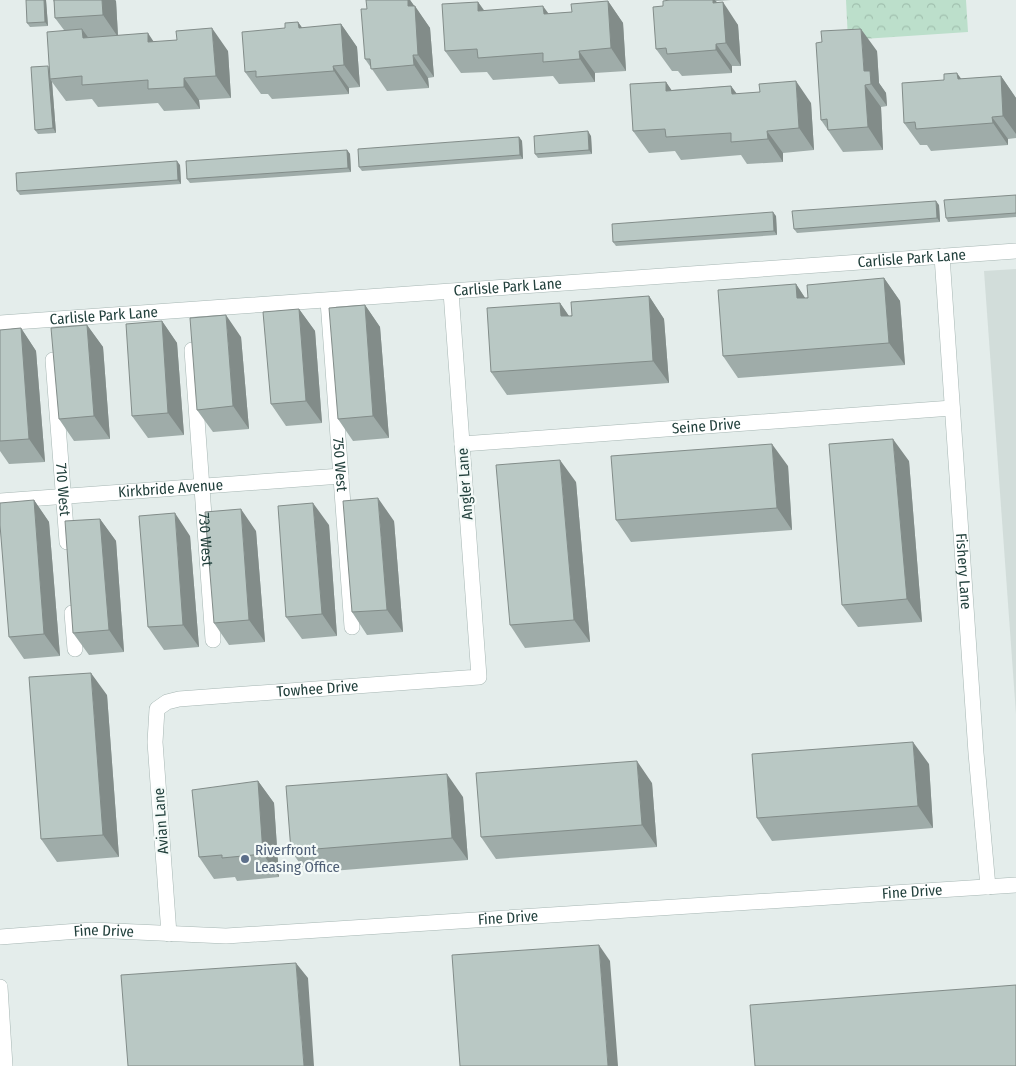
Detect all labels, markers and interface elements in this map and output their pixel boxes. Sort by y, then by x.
street label: Carlisle Park Lane [857,246,966,271]
street label: Carlisle Park Lane [453,274,563,300]
street label: Carlisle Park Lane [49,303,159,328]
street label: Seine Drive [671,415,742,438]
street label: 750 West [329,437,351,492]
street label: Angler Lane [454,447,476,521]
street label: 710 West [52,463,74,517]
street label: Kirkbride Avenue [117,476,224,501]
street label: 730 West [195,512,217,567]
street label: Fishery Lane [952,533,975,610]
street label: Towhee Drive [276,677,359,701]
street label: Avian Lane [150,787,172,855]
place label: Riverfront Leasing Office [255,841,340,876]
marker: Riverfront Leasing Office [239,853,251,865]
street label: Fine Drive [881,881,943,903]
street label: Fine Drive [477,907,539,929]
street label: Fine Drive [73,921,134,941]

